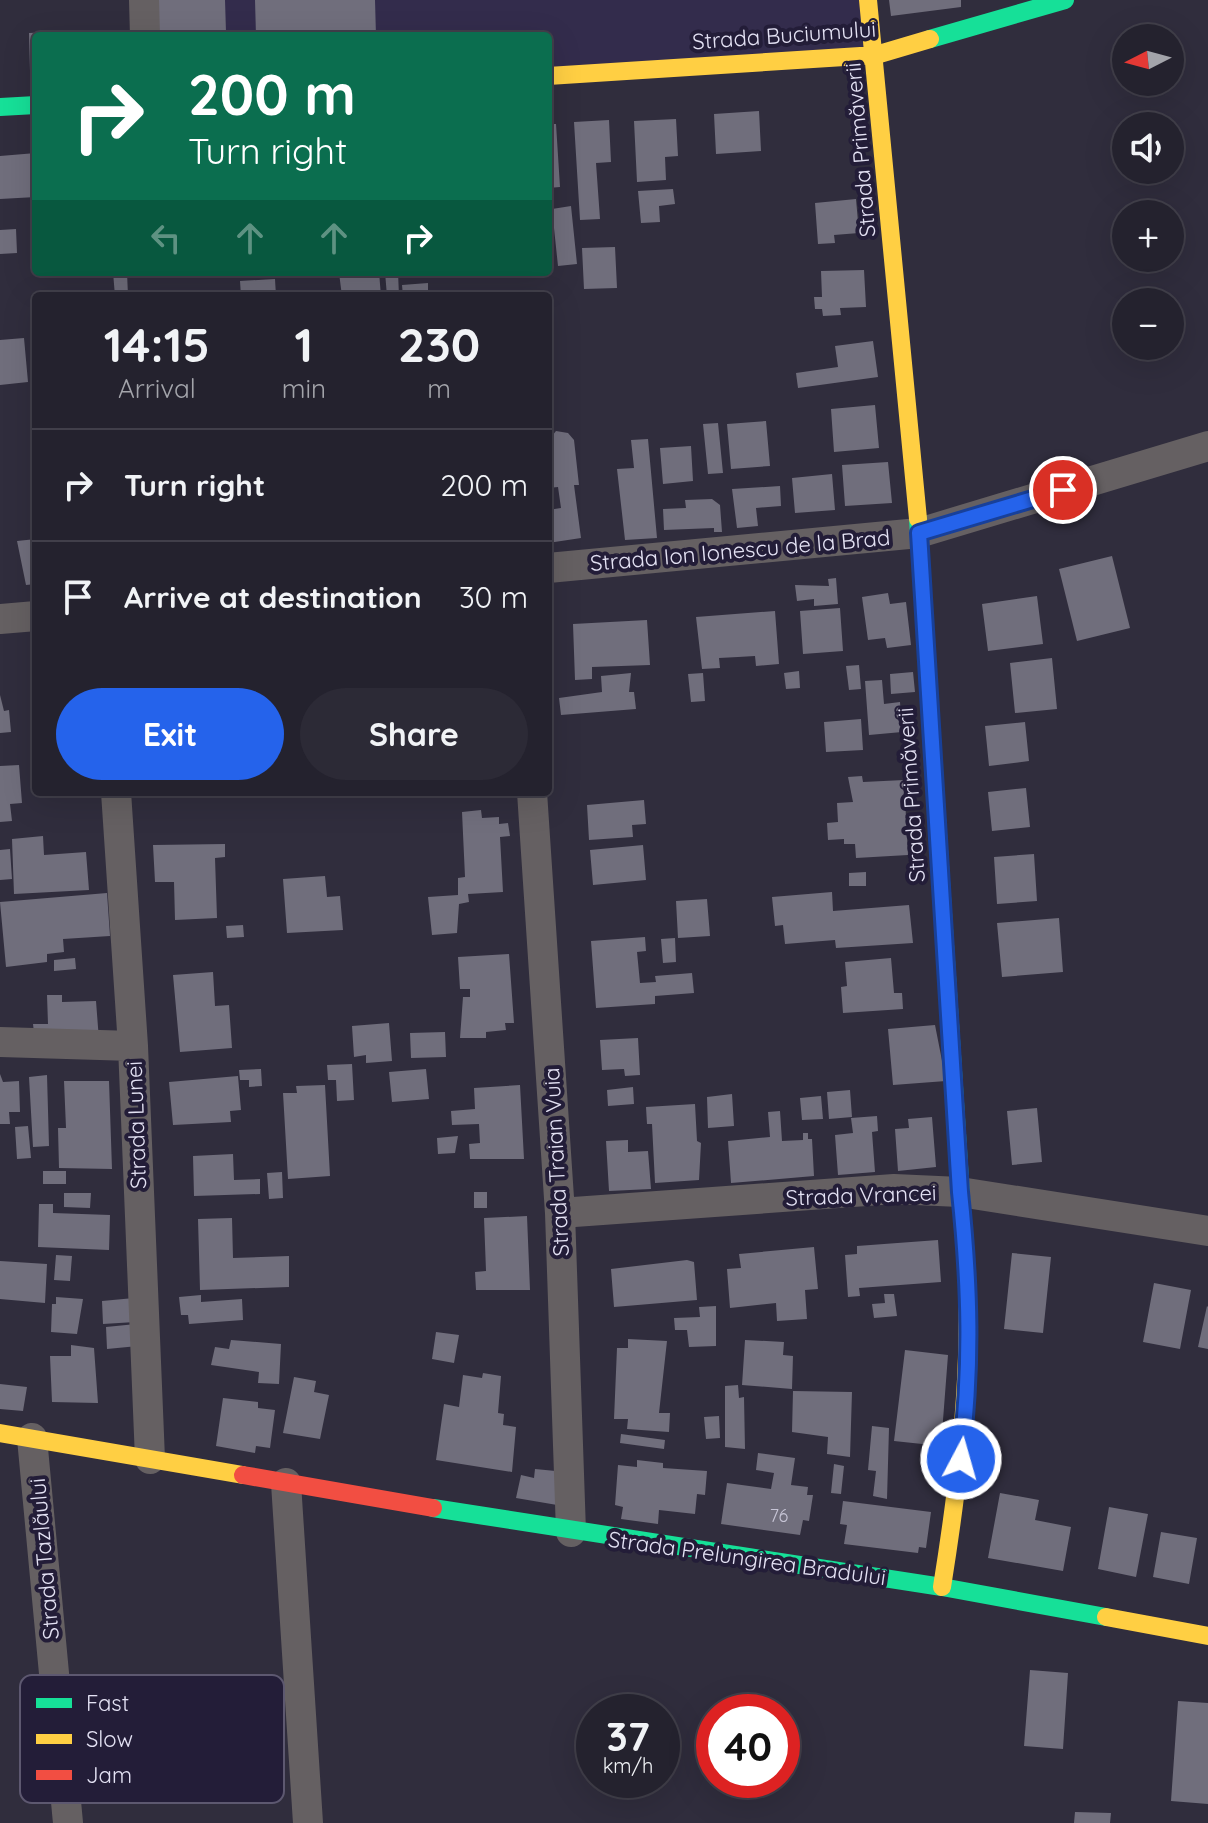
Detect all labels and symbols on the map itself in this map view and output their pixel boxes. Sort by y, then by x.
street label: Strada Buciumului [691,15,877,55]
north arrow [1112,24,1184,96]
street label: Strada Primăverii [838,61,882,239]
pin [1029,456,1097,524]
street label: Strada Ion Ionescu de la Brad [589,523,891,577]
street label: Strada Primăverii [891,707,931,883]
street label: Strada Lunei [120,1060,152,1190]
street label: Strada Traian Vuia [537,1067,575,1257]
street label: Strada Vrancei [785,1178,937,1212]
position arrow [919,1417,1003,1501]
street label: Strada Tazlăului [23,1477,65,1641]
house number: 76 [770,1504,788,1527]
street label: Strada Prelungirea Bradului [606,1525,888,1591]
legend [20,1675,284,1803]
text: Fast [86,1689,129,1717]
speed limit sign: 40 [696,1694,800,1798]
text: Slow [86,1725,133,1753]
text: Jam [86,1761,132,1789]

